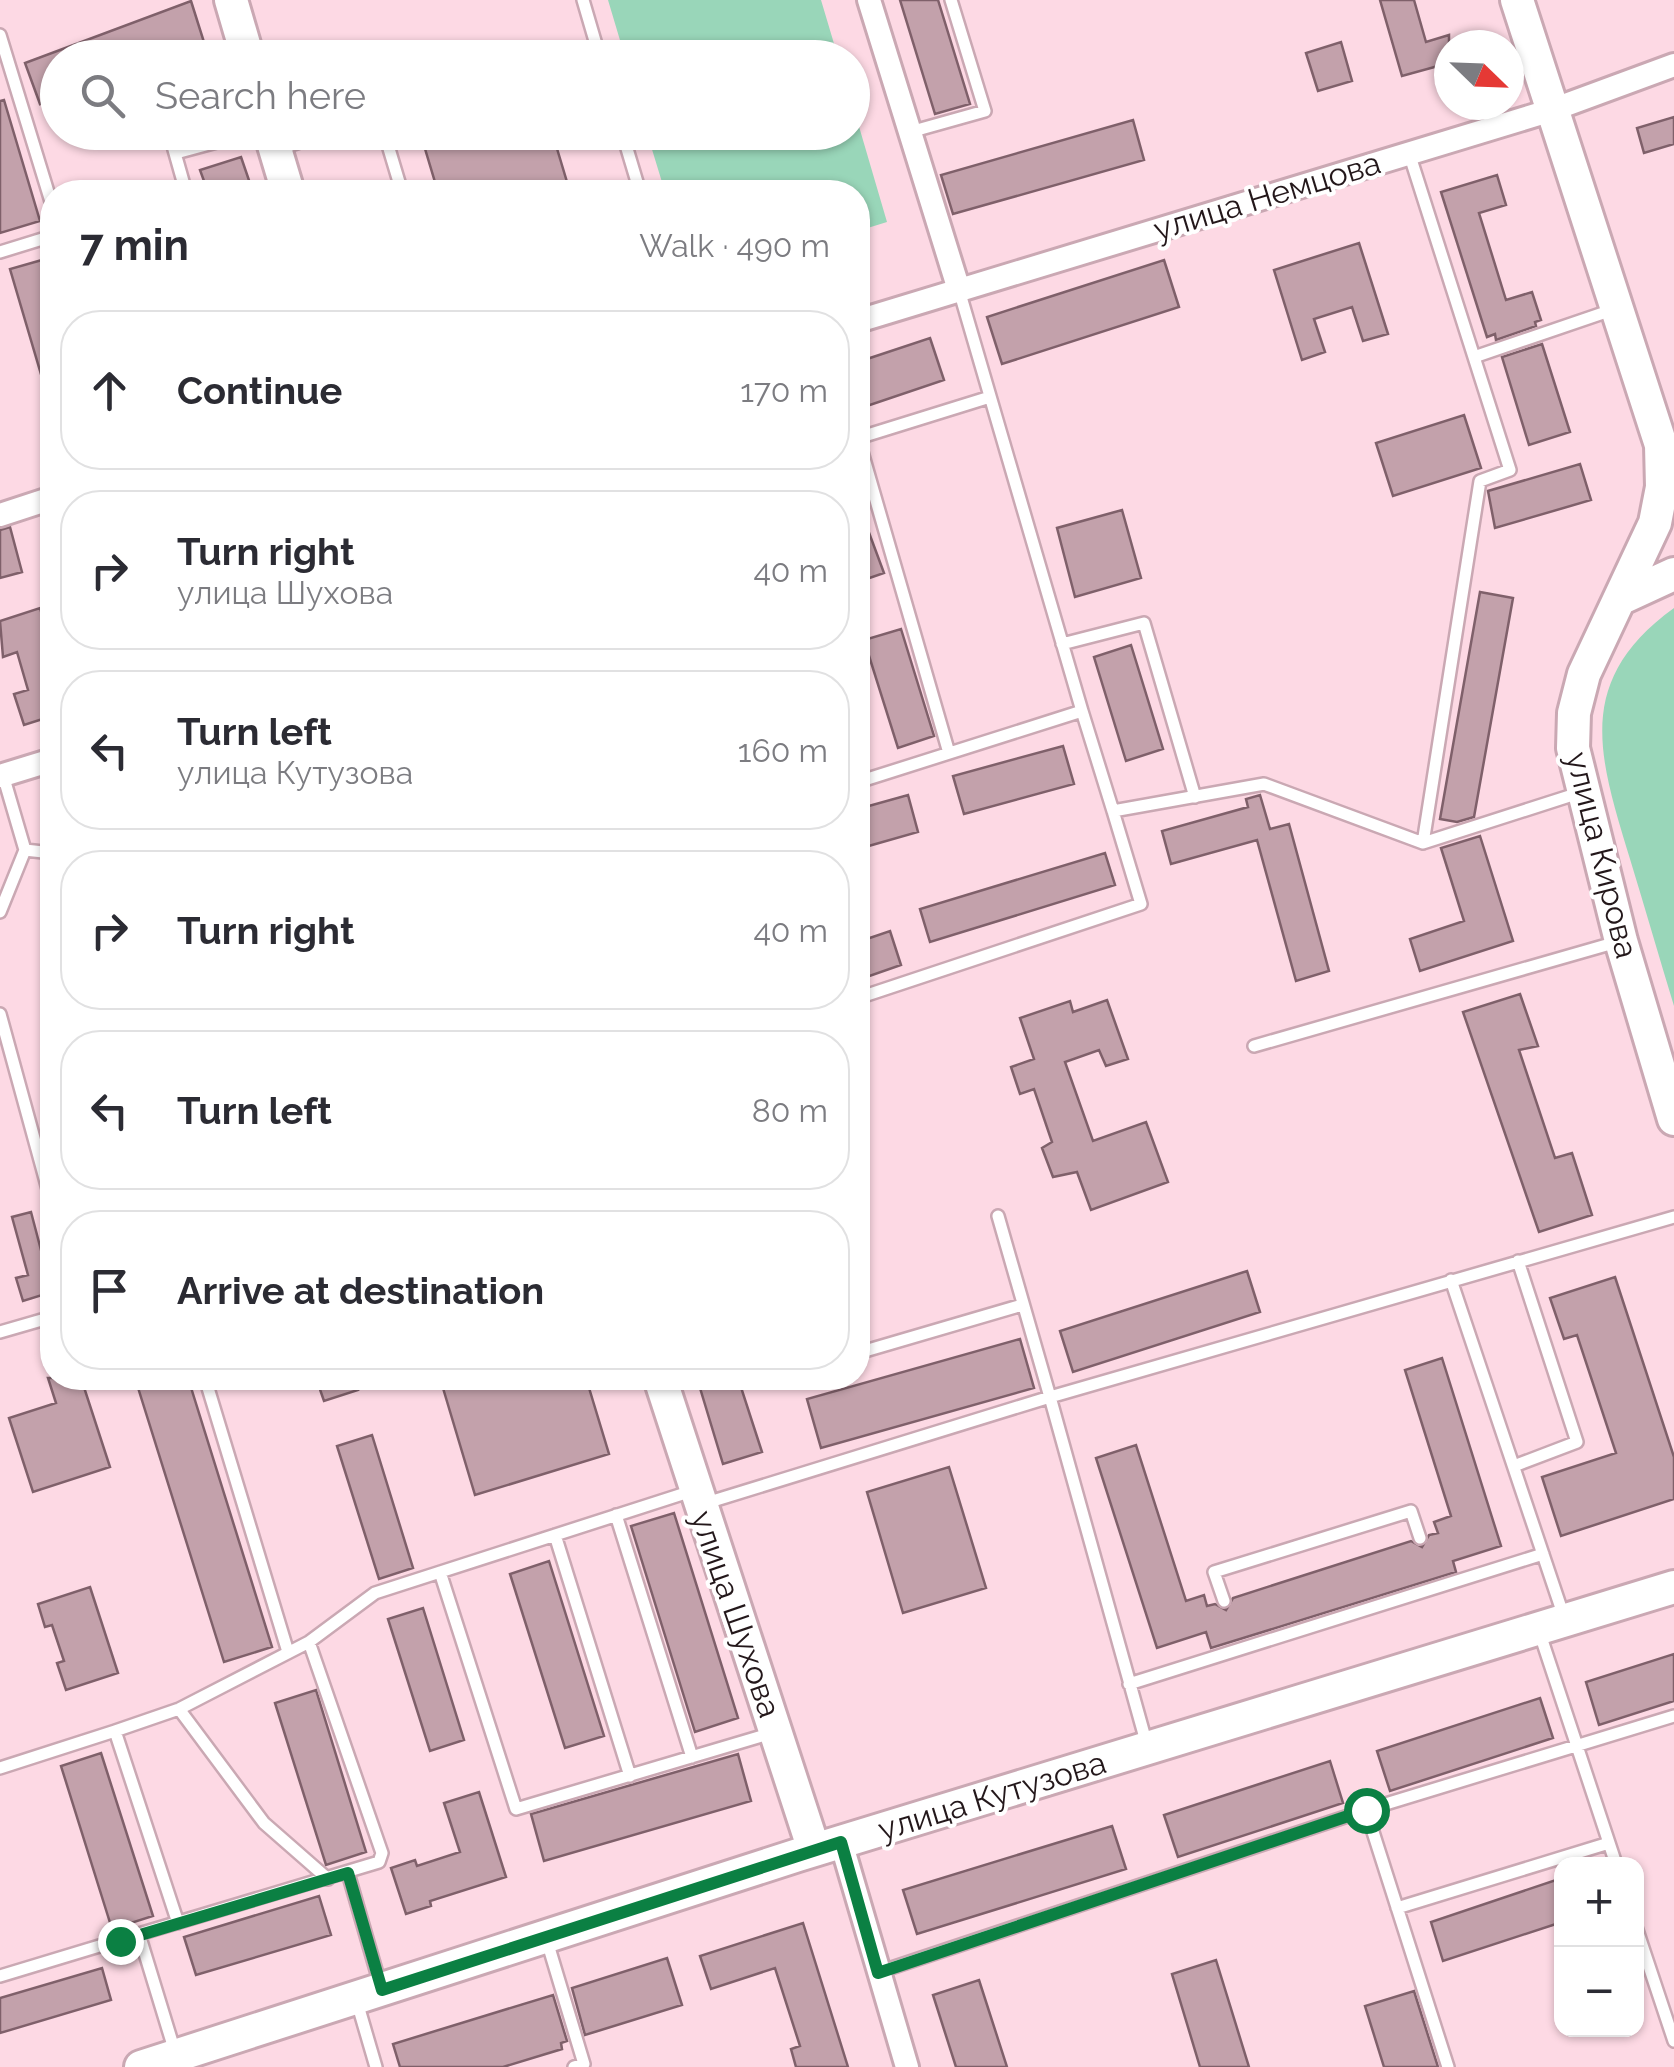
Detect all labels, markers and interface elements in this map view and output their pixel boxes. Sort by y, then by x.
north arrow [1434,30,1524,120]
search box [40,40,870,150]
icon: search [75,68,130,123]
text: Search here [155,73,366,118]
street label: улица Немцова [1149,143,1385,248]
text: 7 min [80,221,189,270]
text: Walk · 490 m [639,227,830,264]
icon: ahead [82,363,137,418]
text: Continue [177,368,342,413]
text: 170 m [740,372,828,409]
text: Turn right [177,529,354,574]
icon: right [82,543,137,598]
text: 40 m [753,552,828,589]
text: улица Шухова [177,574,393,611]
text: Turn left [177,709,332,754]
icon: left [82,723,137,778]
text: 160 m [738,732,828,769]
street label: улица Кирова [1559,748,1646,962]
text: улица Кутузова [177,754,413,791]
icon: right [82,903,137,958]
text: Turn right [177,908,354,953]
text: 40 m [753,912,828,949]
icon: left [82,1083,137,1138]
text: Turn left [177,1088,332,1133]
text: 80 m [752,1092,828,1129]
icon: arrive [82,1263,137,1318]
text: Arrive at destination [177,1268,544,1313]
street label: улица Шухова [684,1506,789,1722]
street label: улица Кутузова [874,1743,1110,1848]
route start [1344,1788,1390,1834]
map controls [1554,1857,1644,2037]
button: + [1554,1857,1644,1947]
route end [98,1919,144,1965]
button: − [1554,1947,1644,2037]

